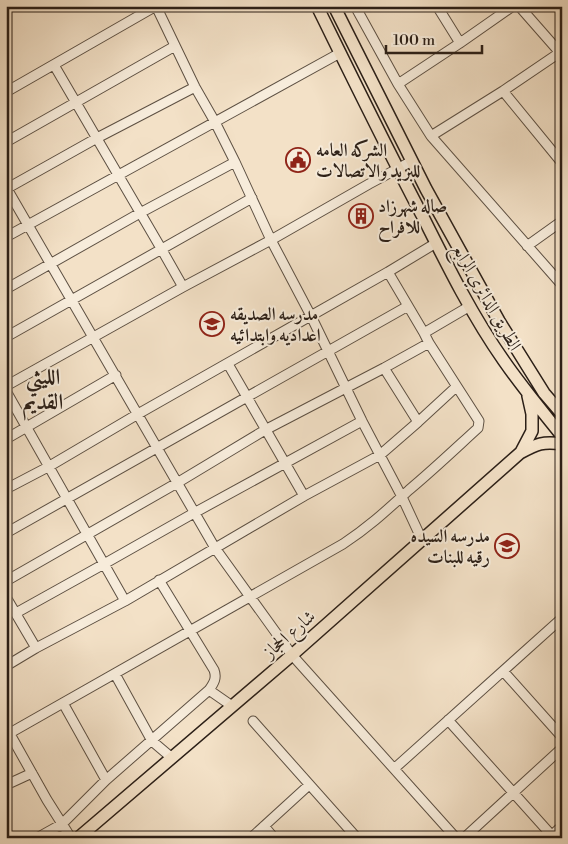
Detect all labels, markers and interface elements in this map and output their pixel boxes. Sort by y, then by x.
scale bar [386,22,482,54]
text: 100 m [393,31,435,50]
place label: الشركه العامه للبريد والاتصالات [316,139,420,183]
public building icon: الشركه العامه للبريد والاتصالات [285,147,311,173]
place label: صاله شهرزاد للافراح [378,195,447,243]
building icon: صاله شهرزاد للافراح [348,203,374,229]
street label: الطريق الدائري الرابع [443,240,527,357]
place label: مدرسه الصديقه اعداديه وابتدائيه [230,303,321,347]
school or university icon: مدرسه الصديقه اعداديه وابتدائيه [199,311,225,337]
district label: الليثي القديم [23,364,63,421]
place label: مدرسه السيده رقيه للبنات [411,525,490,569]
school or university icon: مدرسه السيده رقيه للبنات [494,533,520,559]
street label: شارع الحجاز [257,605,322,667]

